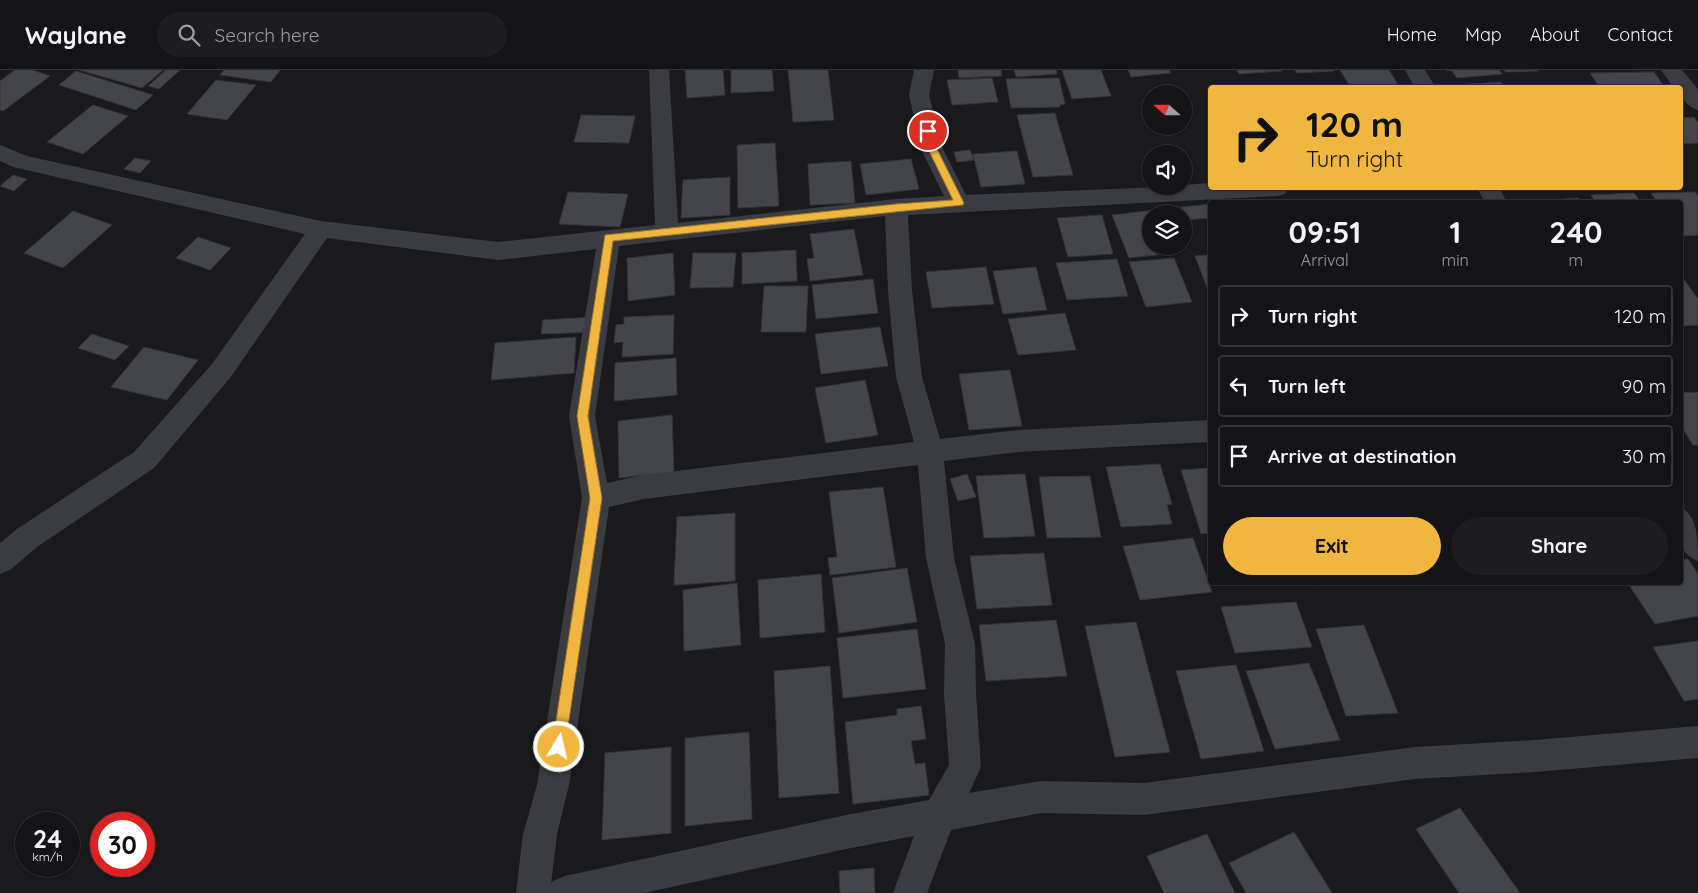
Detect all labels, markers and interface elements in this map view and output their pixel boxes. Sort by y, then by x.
search box [157,12,507,57]
text: Waylane [25,20,127,50]
icon: search [175,21,203,49]
text: Search here [215,23,319,47]
text: Home [1387,23,1437,46]
text: Map [1465,23,1502,46]
text: About [1530,23,1580,46]
text: Contact [1608,23,1673,46]
north arrow [1142,85,1192,135]
map controls [1142,85,1192,255]
text: 120 m [1306,102,1403,146]
icon: right [1223,105,1288,170]
pin [907,110,949,152]
icon: arrive [914,117,942,145]
button: sound [1142,145,1192,195]
text: Turn right [1306,145,1403,173]
button: layers [1142,205,1192,255]
text: 09:51 [1288,213,1361,251]
text: 1 [1449,213,1461,251]
text: 240 [1549,213,1602,251]
text: Arrival [1301,250,1349,270]
text: min [1442,250,1469,270]
text: m [1569,250,1583,270]
icon: right [1225,302,1253,330]
text: Turn right [1268,304,1357,328]
text: 120 m [1615,304,1666,328]
icon: left [1225,372,1253,400]
text: Turn left [1268,374,1346,398]
text: 90 m [1622,374,1666,398]
icon: arrive [1225,442,1253,470]
text: Arrive at destination [1268,444,1457,468]
text: 30 m [1622,444,1666,468]
button: Exit [1223,517,1441,575]
button: Share [1451,517,1668,575]
position arrow [532,720,584,772]
speed limit sign: 30 [90,812,155,877]
text: 24 [33,823,62,854]
text: km/h [32,849,63,864]

